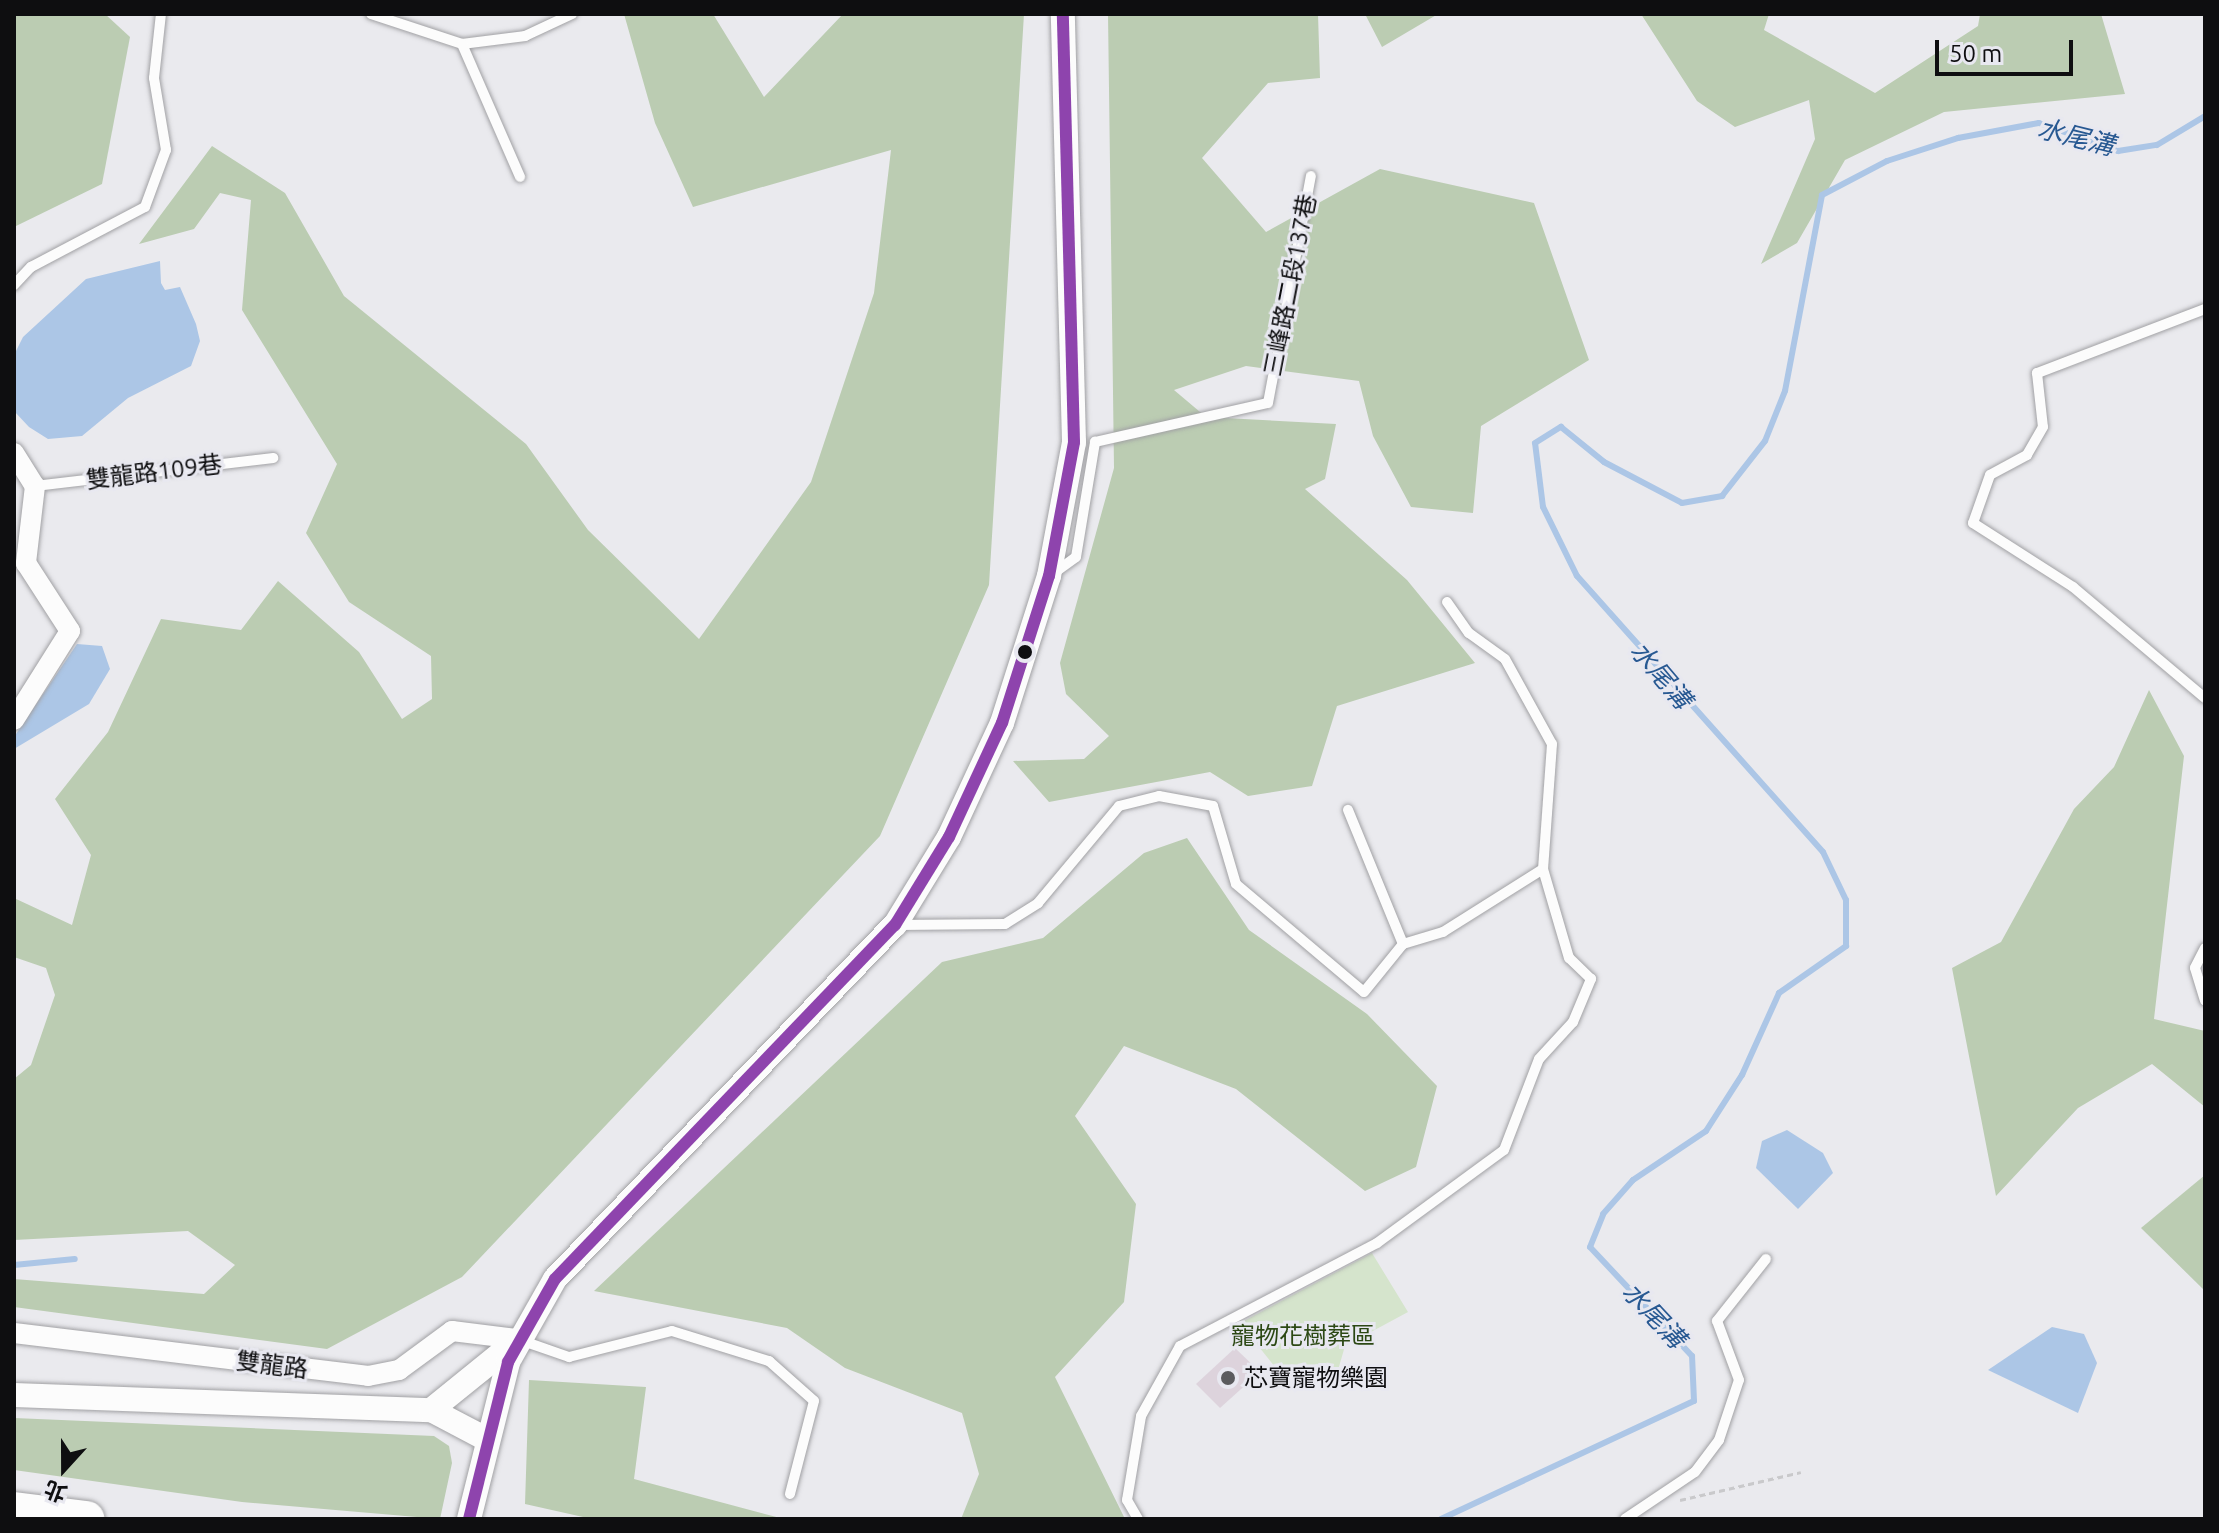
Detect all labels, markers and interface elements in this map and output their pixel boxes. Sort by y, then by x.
scale bar [1939,24,2077,74]
text: 50 m [1949,40,2002,67]
water label: 水尾溝 [2034,112,2118,162]
street label: 三峰路二段137巷 [1258,192,1322,378]
street label: 雙龍路109巷 [84,449,224,495]
water label: 水尾溝 [1624,635,1698,715]
unlabelled marker [1017,644,1033,660]
water label: 水尾溝 [1616,1276,1692,1354]
park label: 寵物花樹葬區 [1231,1322,1375,1350]
street label: 雙龍路 [235,1346,309,1384]
place label: 芯寶寵物樂園 [1244,1364,1388,1392]
marker: 芯寶寵物樂園 [1219,1369,1237,1387]
north arrow [24,1429,104,1509]
text: 北 [40,1476,70,1507]

